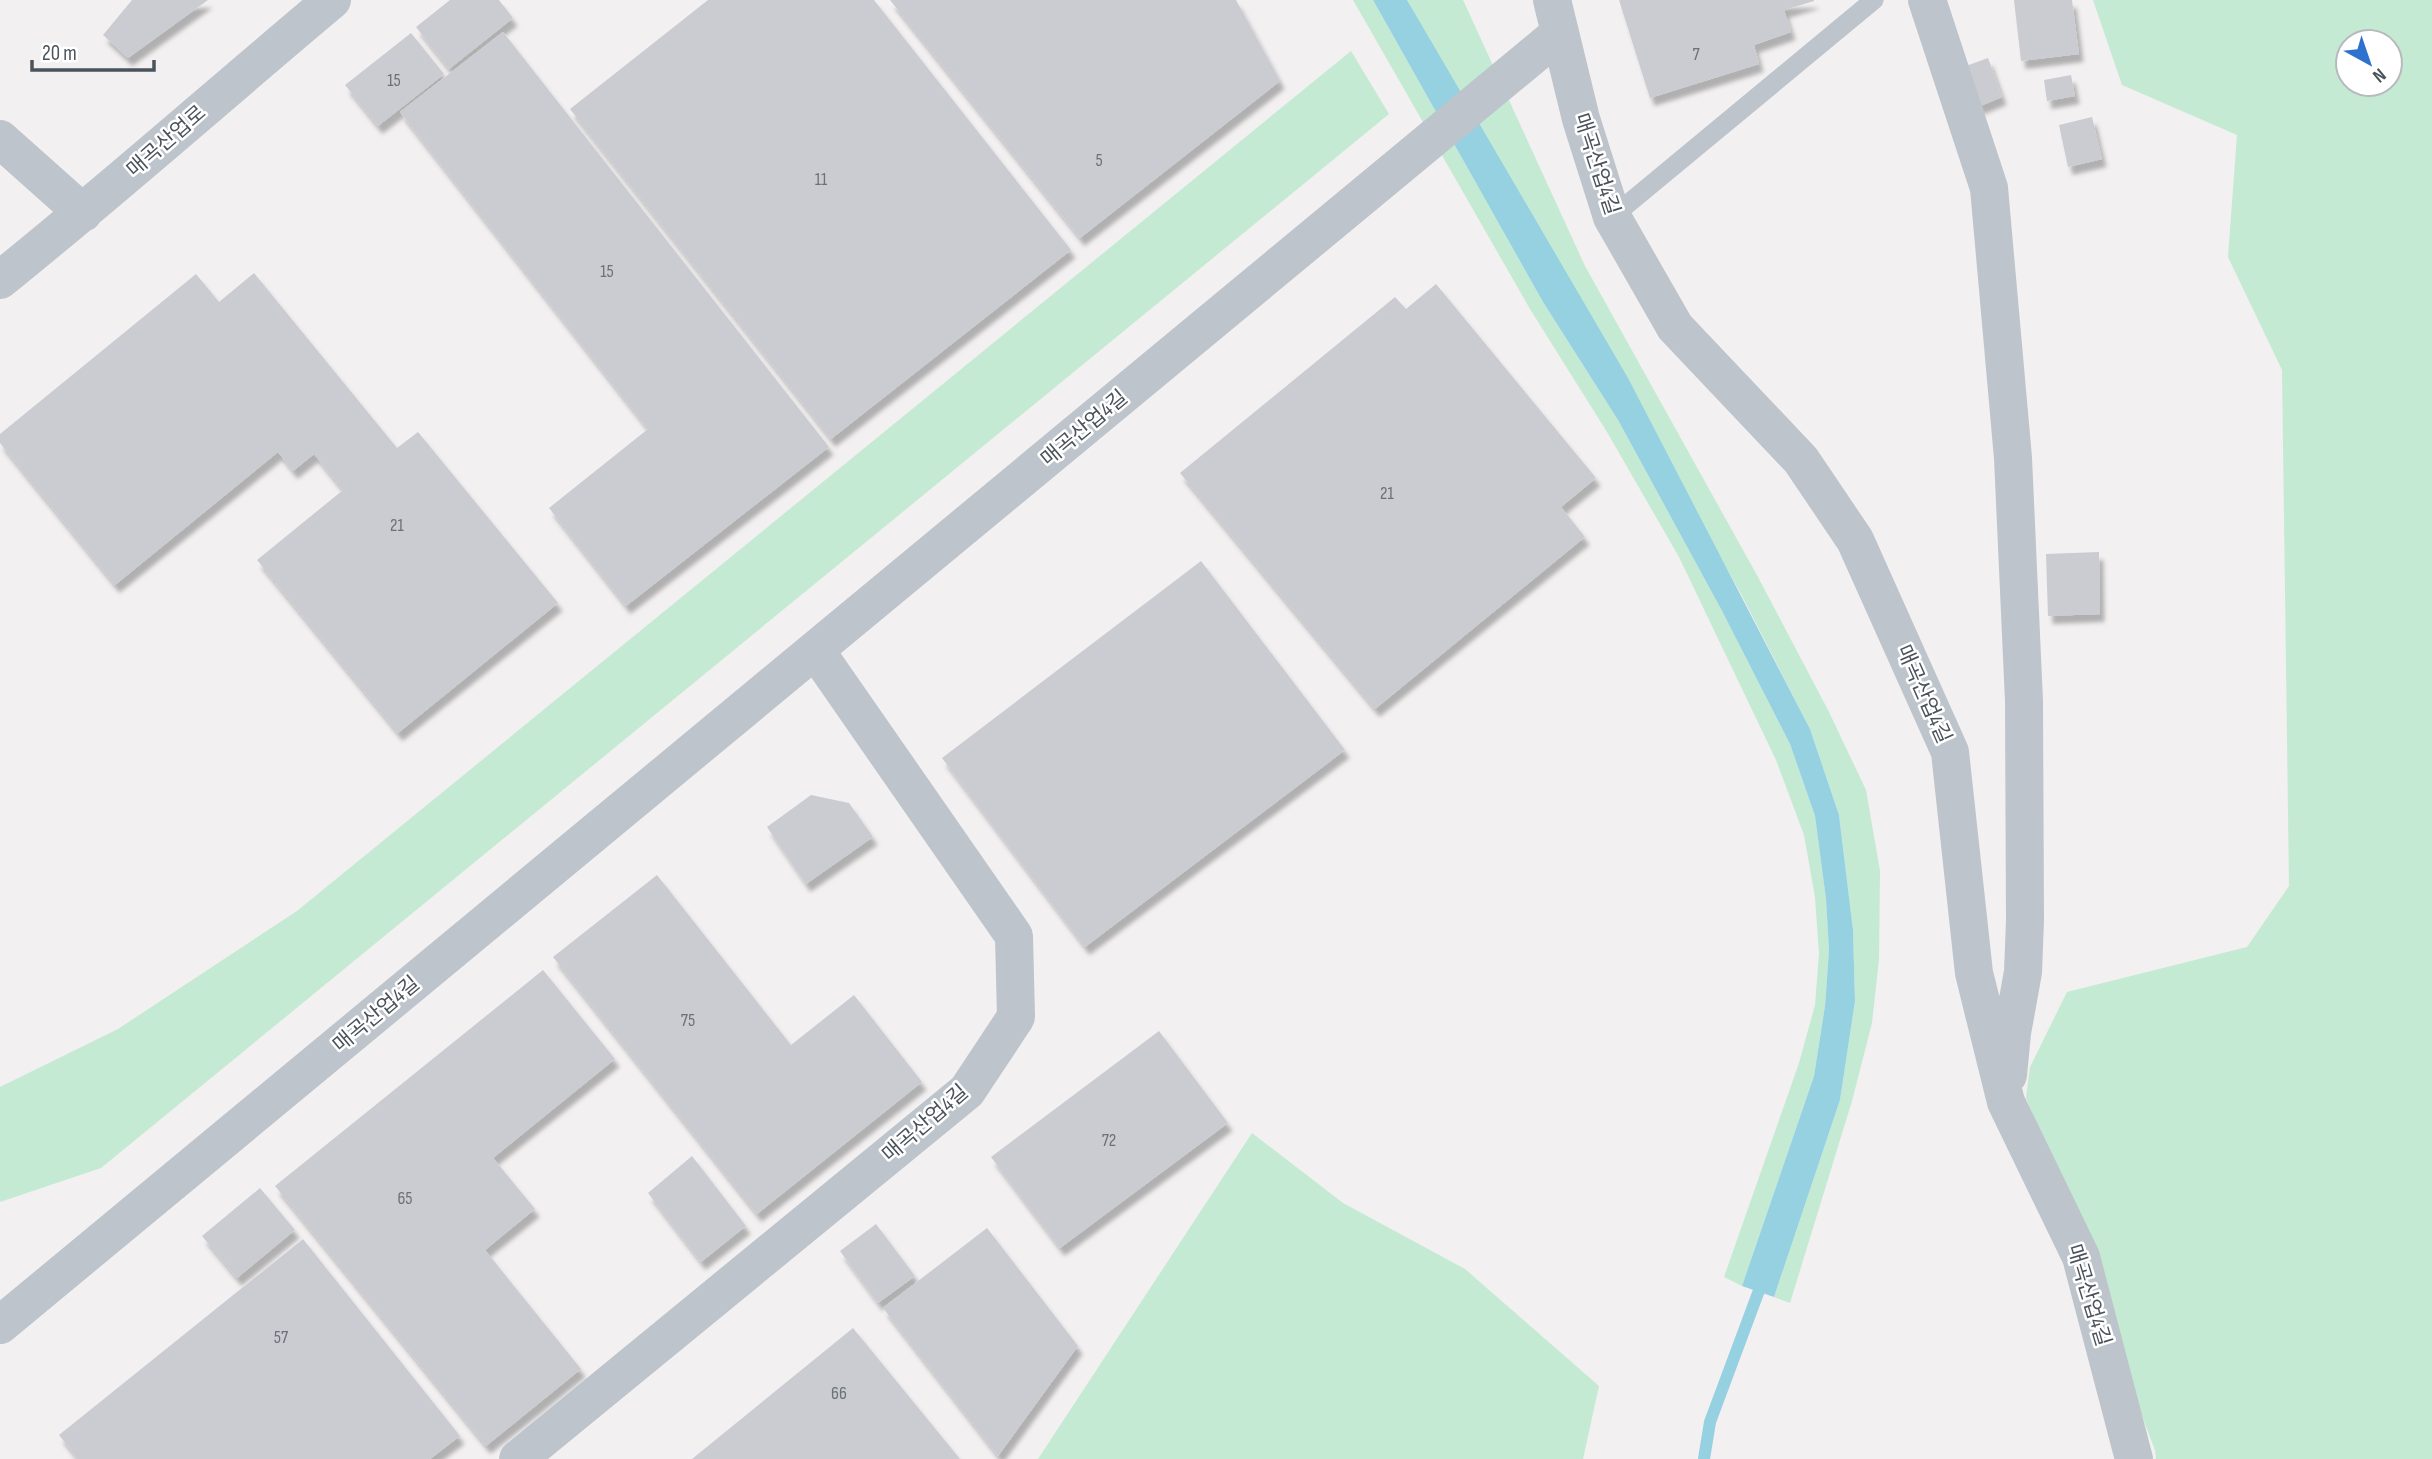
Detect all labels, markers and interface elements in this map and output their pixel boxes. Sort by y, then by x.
scale bar [32,28,154,72]
north arrow [2334,28,2404,98]
text: 20 m [42,41,77,66]
house number: 7 [1692,44,1700,65]
text: N [2368,63,2390,87]
house number: 15 [387,70,401,91]
street label: 매곡산업로 [122,100,211,183]
street label: 매곡산업4길 [1568,110,1625,218]
house number: 5 [1095,150,1103,171]
house number: 11 [815,169,828,190]
house number: 15 [600,261,614,282]
street label: 매곡산업4길 [1036,385,1133,472]
house number: 21 [1380,483,1395,504]
house number: 21 [390,515,405,536]
street label: 매곡산업4길 [1891,641,1956,747]
street label: 매곡산업4길 [328,971,425,1058]
house number: 75 [681,1010,695,1031]
street label: 매곡산업4길 [877,1079,973,1167]
house number: 72 [1102,1130,1116,1151]
house number: 65 [397,1188,413,1209]
street label: 매곡산업4길 [2061,1241,2116,1349]
house number: 57 [274,1327,289,1348]
house number: 66 [831,1383,847,1404]

